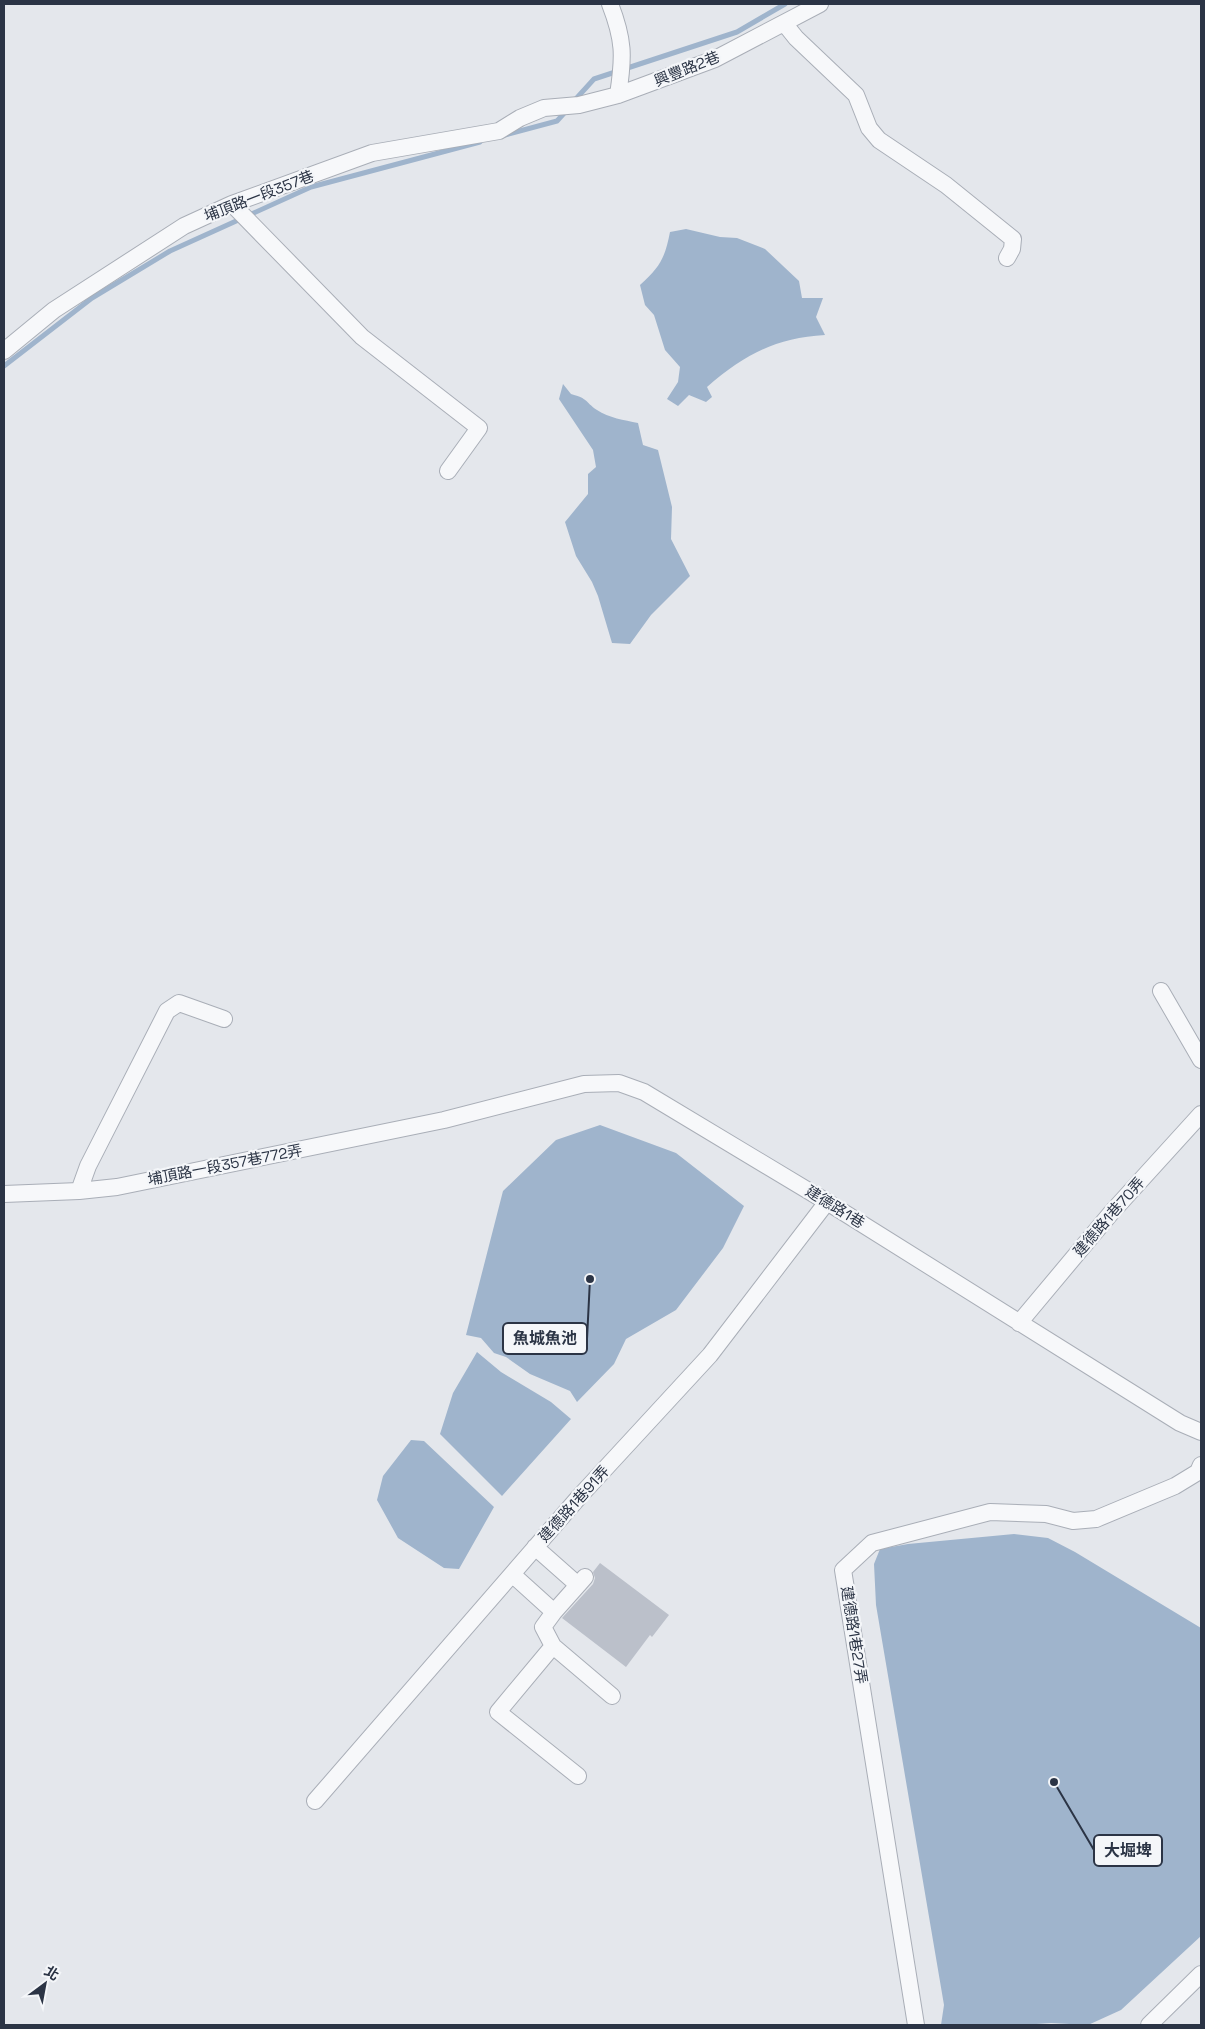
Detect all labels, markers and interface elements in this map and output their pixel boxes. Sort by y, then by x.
street label: 興豐路2巷 [651,47,722,90]
street label: 埔頂路一段357巷 [201,166,317,225]
street label: 埔頂路一段357巷772弄 [146,1140,304,1189]
street label: 建德路1巷70弄 [1069,1173,1148,1260]
street label: 建德路1巷 [802,1181,868,1232]
callout: 魚城魚池 [503,1323,587,1354]
text: 魚城魚池 [513,1328,577,1349]
street label: 建德路1巷91弄 [534,1461,613,1546]
street label: 建德路1巷27弄 [837,1585,872,1685]
callout: 大堀埤 [1094,1835,1162,1866]
text: 大堀埤 [1104,1840,1152,1861]
north arrow [20,1959,70,2009]
text: 北 [41,1962,63,1984]

